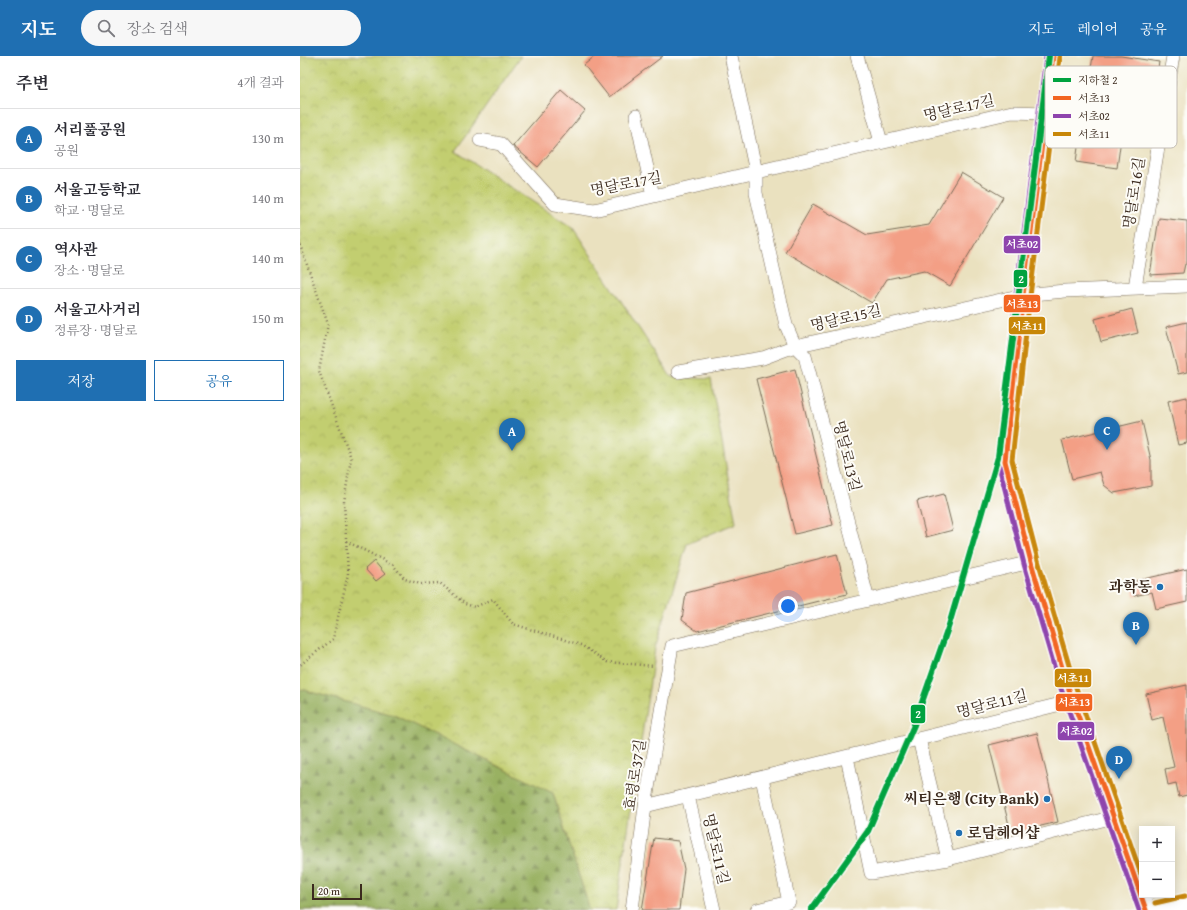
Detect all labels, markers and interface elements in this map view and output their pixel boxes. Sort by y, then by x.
search box [81,10,361,46]
text: 지도 [20,15,57,43]
icon: search [95,17,117,39]
text: 장소 검색 [127,18,188,39]
text: 지도 [1028,19,1055,39]
text: 레이어 [1077,19,1118,39]
text: 공유 [1140,19,1167,39]
legend [1045,66,1177,148]
text: 주변 [16,70,49,95]
text: 지하철 2 [1078,72,1118,88]
text: 4개 결과 [237,73,284,92]
street label: 명달로17길 [921,89,997,126]
text: 서초13 [1078,90,1110,106]
text: 서초02 [1078,108,1110,124]
text: 서리풀공원 [54,119,126,140]
text: 서초11 [1078,126,1110,142]
text: A [25,129,33,148]
text: 130 m [252,129,284,148]
text: 공원 [54,141,79,160]
street label: 명달로16길 [1117,156,1150,230]
street label: 명달로17길 [588,166,663,201]
text: 서울고등학교 [54,179,141,200]
text: B [25,189,33,208]
text: 140 m [252,189,284,208]
text: 학교 · 명달로 [54,201,125,220]
line badge: 서초02 [1003,235,1041,254]
text: 서초02 [1006,236,1039,252]
text: 역사관 [54,239,97,260]
text: C [25,249,33,268]
text: 140 m [252,249,284,268]
text: 장소 · 명달로 [54,261,125,280]
line badge: 2 [1013,269,1028,288]
text: 2 [1018,271,1024,287]
line badge: 서초13 [1003,294,1041,313]
text: 서초13 [1006,296,1039,312]
text: 서울고사거리 [54,299,141,320]
street label: 명달로15길 [808,299,884,336]
text: D [25,309,33,328]
text: 150 m [252,309,284,328]
line badge: 서초11 [1008,316,1046,335]
text: 서초11 [1011,318,1044,334]
text: 정류장 · 명달로 [54,321,137,340]
button: 저장 [16,360,146,401]
button: 공유 [154,360,284,401]
pin: C [1094,417,1120,450]
pin: A [499,418,525,451]
street label: 명달로13길 [829,418,866,494]
place label: 과학동 [1109,576,1152,597]
marker: 과학동 [1155,582,1165,592]
your location [778,596,798,616]
pin: B [1123,612,1149,645]
line badge: 서초11 [1054,668,1092,688]
text: 서초11 [1057,670,1090,686]
street label: 명달로11길 [954,685,1030,722]
line badge: 서초13 [1055,693,1093,712]
text: 서초13 [1058,694,1091,710]
line badge: 2 [910,704,926,724]
text: 2 [915,706,921,722]
line badge: 서초02 [1057,721,1095,741]
text: 서초02 [1060,723,1093,739]
street label: 효령로37길 [618,738,651,812]
pin: D [1106,746,1132,779]
place label: 씨티은행 (City Bank) [903,788,1039,809]
marker: 씨티은행 (City Bank) [1042,794,1052,804]
street label: 명달로11길 [698,811,735,887]
place label: 로담헤어샵 [967,822,1040,843]
map controls [1139,826,1175,898]
button: + [1139,826,1175,862]
marker: 로담헤어샵 [954,828,964,838]
button: − [1139,862,1175,898]
scale bar [312,882,362,901]
text: 20 m [318,883,340,899]

